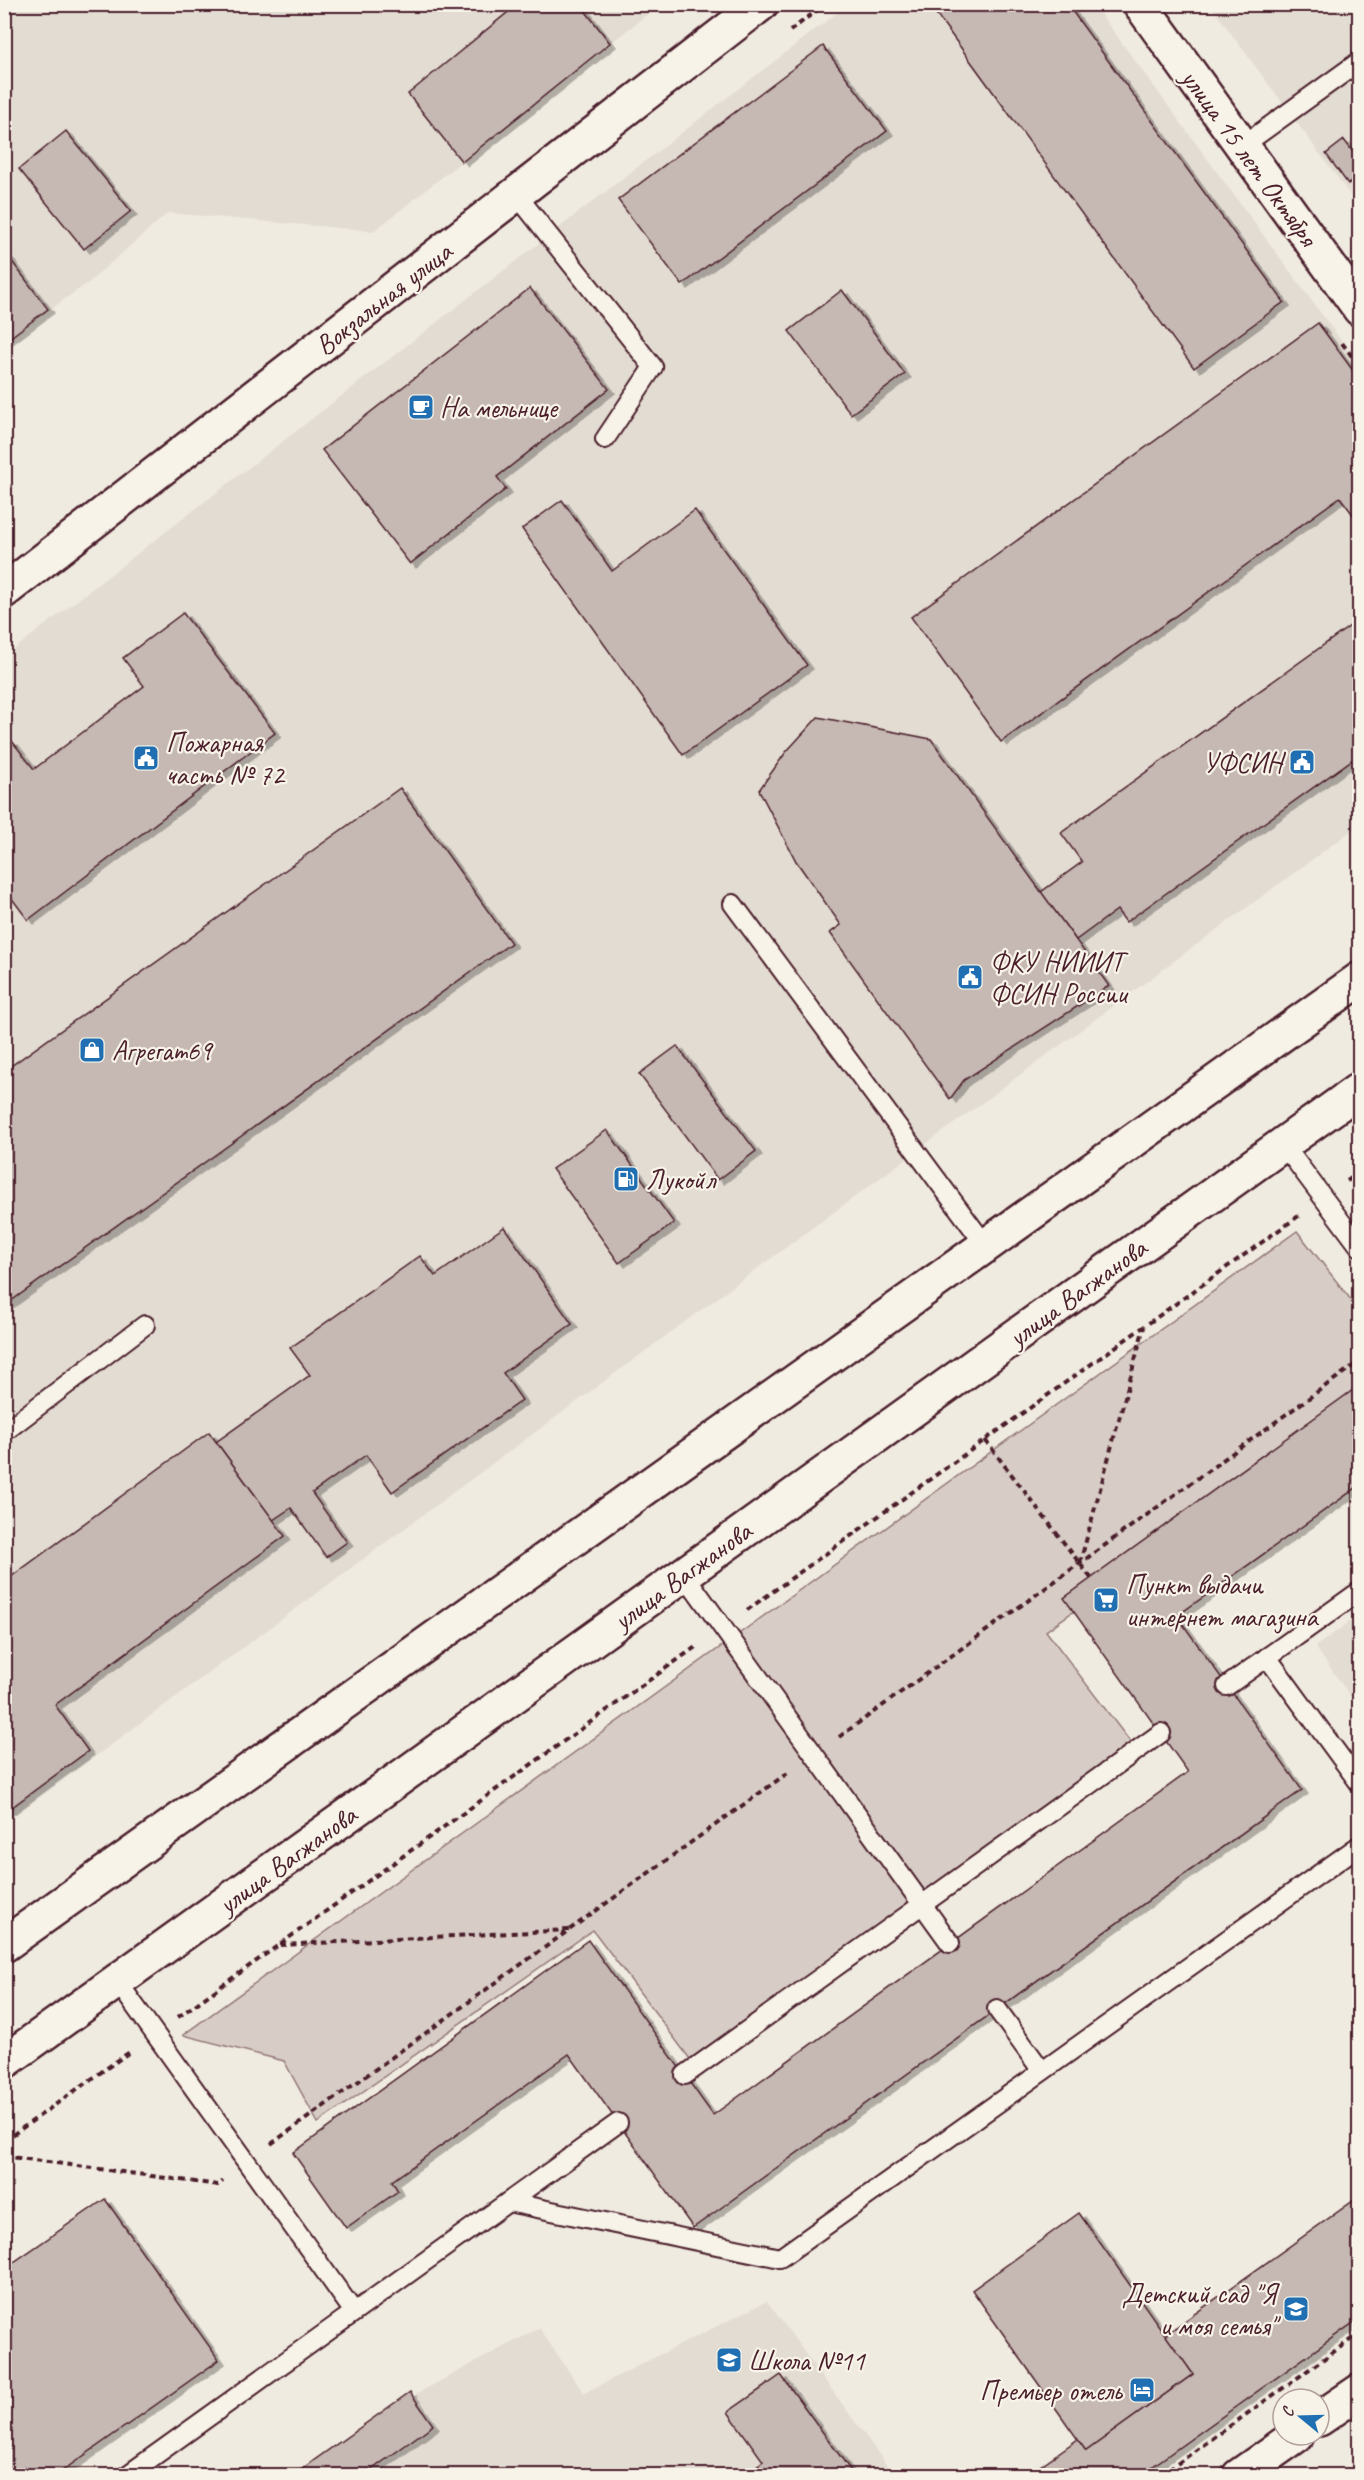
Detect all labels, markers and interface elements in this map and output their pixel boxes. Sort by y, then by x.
street label: улица 15 лет Октября [1172,60,1327,255]
street label: Вокзальная улица [308,233,460,363]
place label: На мельнице [440,390,559,425]
cafe icon: На мельнице [406,392,436,422]
place label: Пожарная часть № 72 [166,725,286,792]
public building icon: Пожарная часть № 72 [131,743,161,773]
place label: УФСИН [1203,745,1286,780]
public building icon: УФСИН [1287,747,1317,777]
place label: ФКУ НИИИТ ФСИН России [990,944,1130,1011]
public building icon: ФКУ НИИИТ ФСИН России [955,962,985,992]
place label: Агрегат69 [112,1033,214,1068]
shop icon: Агрегат69 [77,1035,107,1065]
place label: Лукойл [646,1162,717,1197]
fuel station icon: Лукойл [611,1164,641,1194]
street label: улица Вагжанова [1000,1229,1155,1356]
street label: улица Вагжанова [605,1512,760,1639]
place label: Пункт выдачи интернет магазина [1126,1567,1319,1634]
supermarket icon: Пункт выдачи интернет магазина [1091,1585,1121,1615]
street label: улица Вагжанова [210,1796,365,1923]
place label: Детский сад "Я и моя семья" [1122,2276,1281,2343]
school or university icon: Детский сад "Я и моя семья" [1281,2294,1311,2324]
place label: Школа №11 [748,2343,866,2378]
school or university icon: Школа №11 [714,2345,744,2375]
place label: Премьер отель [980,2373,1124,2408]
hotel icon: Премьер отель [1127,2375,1157,2405]
north arrow [1271,2387,1331,2447]
text: С [1277,2403,1299,2419]

